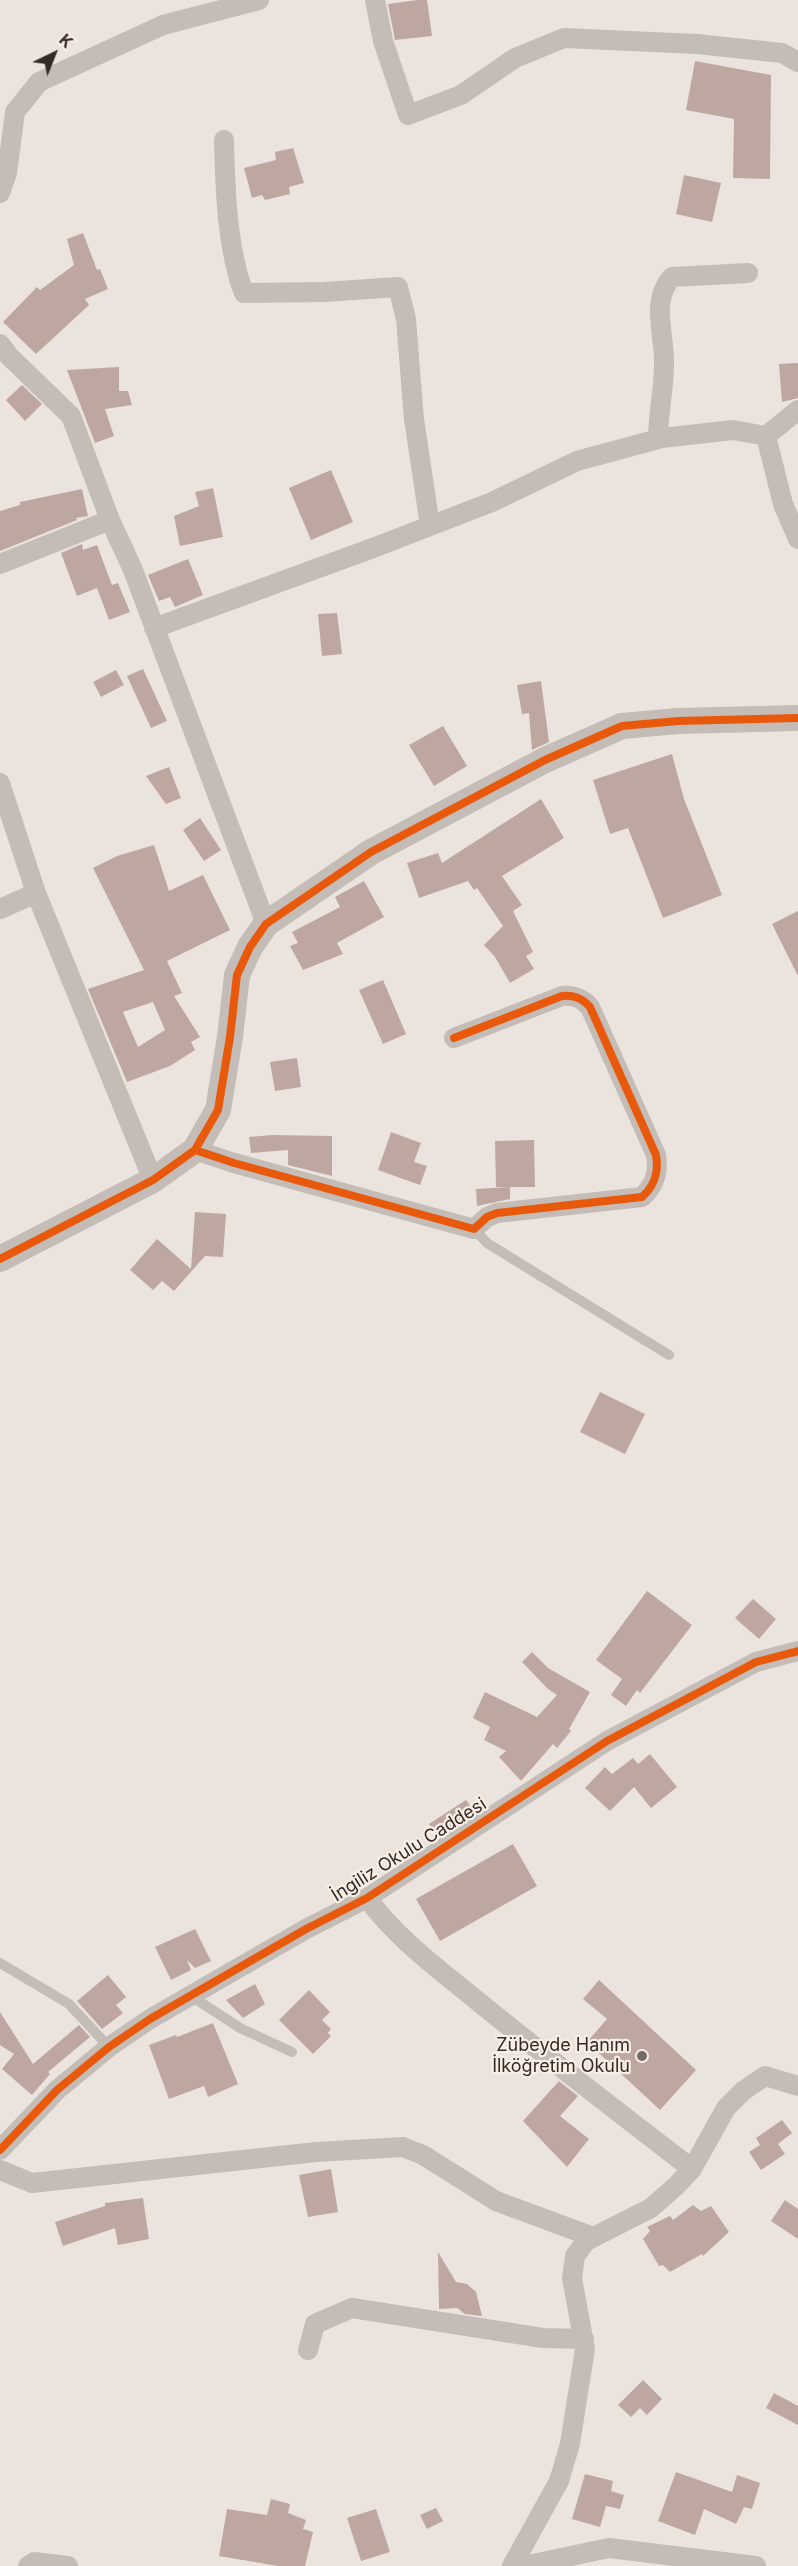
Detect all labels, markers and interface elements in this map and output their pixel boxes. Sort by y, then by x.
north arrow [24,24,84,84]
text: K [55,30,77,52]
street label: İngiliz Okulu Caddesi [328,1794,490,1906]
place label: Zübeyde Hanım İlköğretim Okulu [492,2035,630,2078]
marker: Zübeyde Hanım İlköğretim Okulu [635,2049,649,2063]

